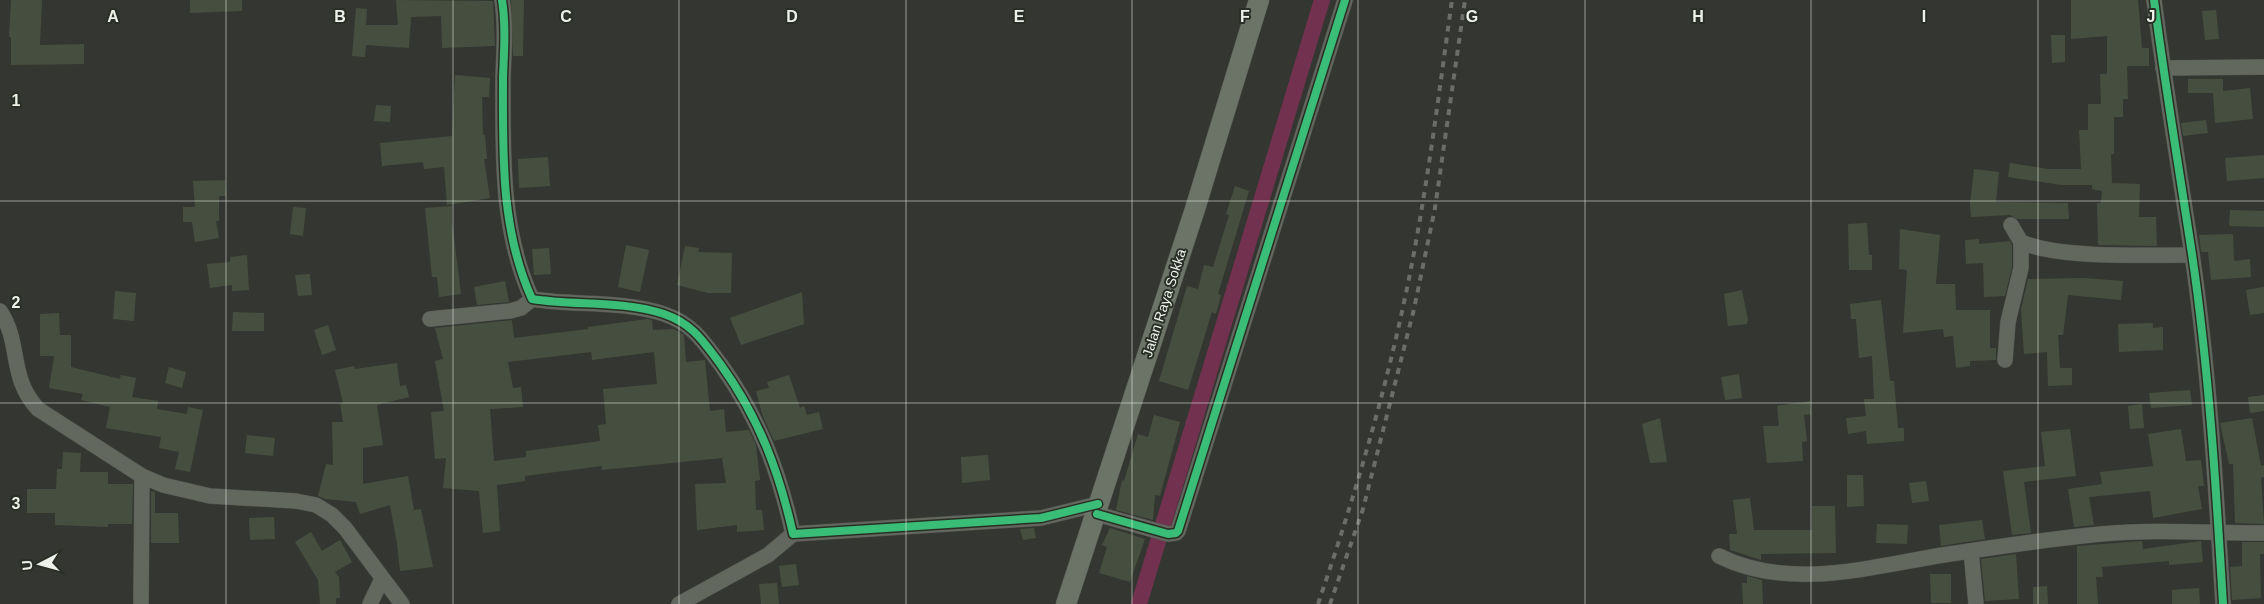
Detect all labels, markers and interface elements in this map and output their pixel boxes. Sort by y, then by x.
text: A [107,8,119,25]
text: B [334,8,346,25]
text: C [560,8,572,25]
text: D [786,8,798,25]
text: E [1014,8,1025,25]
text: F [1240,8,1250,25]
text: G [1466,8,1478,25]
text: H [1692,8,1704,25]
text: I [1922,8,1926,25]
text: J [2147,8,2155,25]
text: 1 [12,92,21,109]
street label: Jalan Raya Sokka [1139,247,1189,359]
text: 2 [12,294,21,311]
text: 3 [12,495,21,512]
north arrow [15,539,65,589]
text: U [19,559,36,571]

